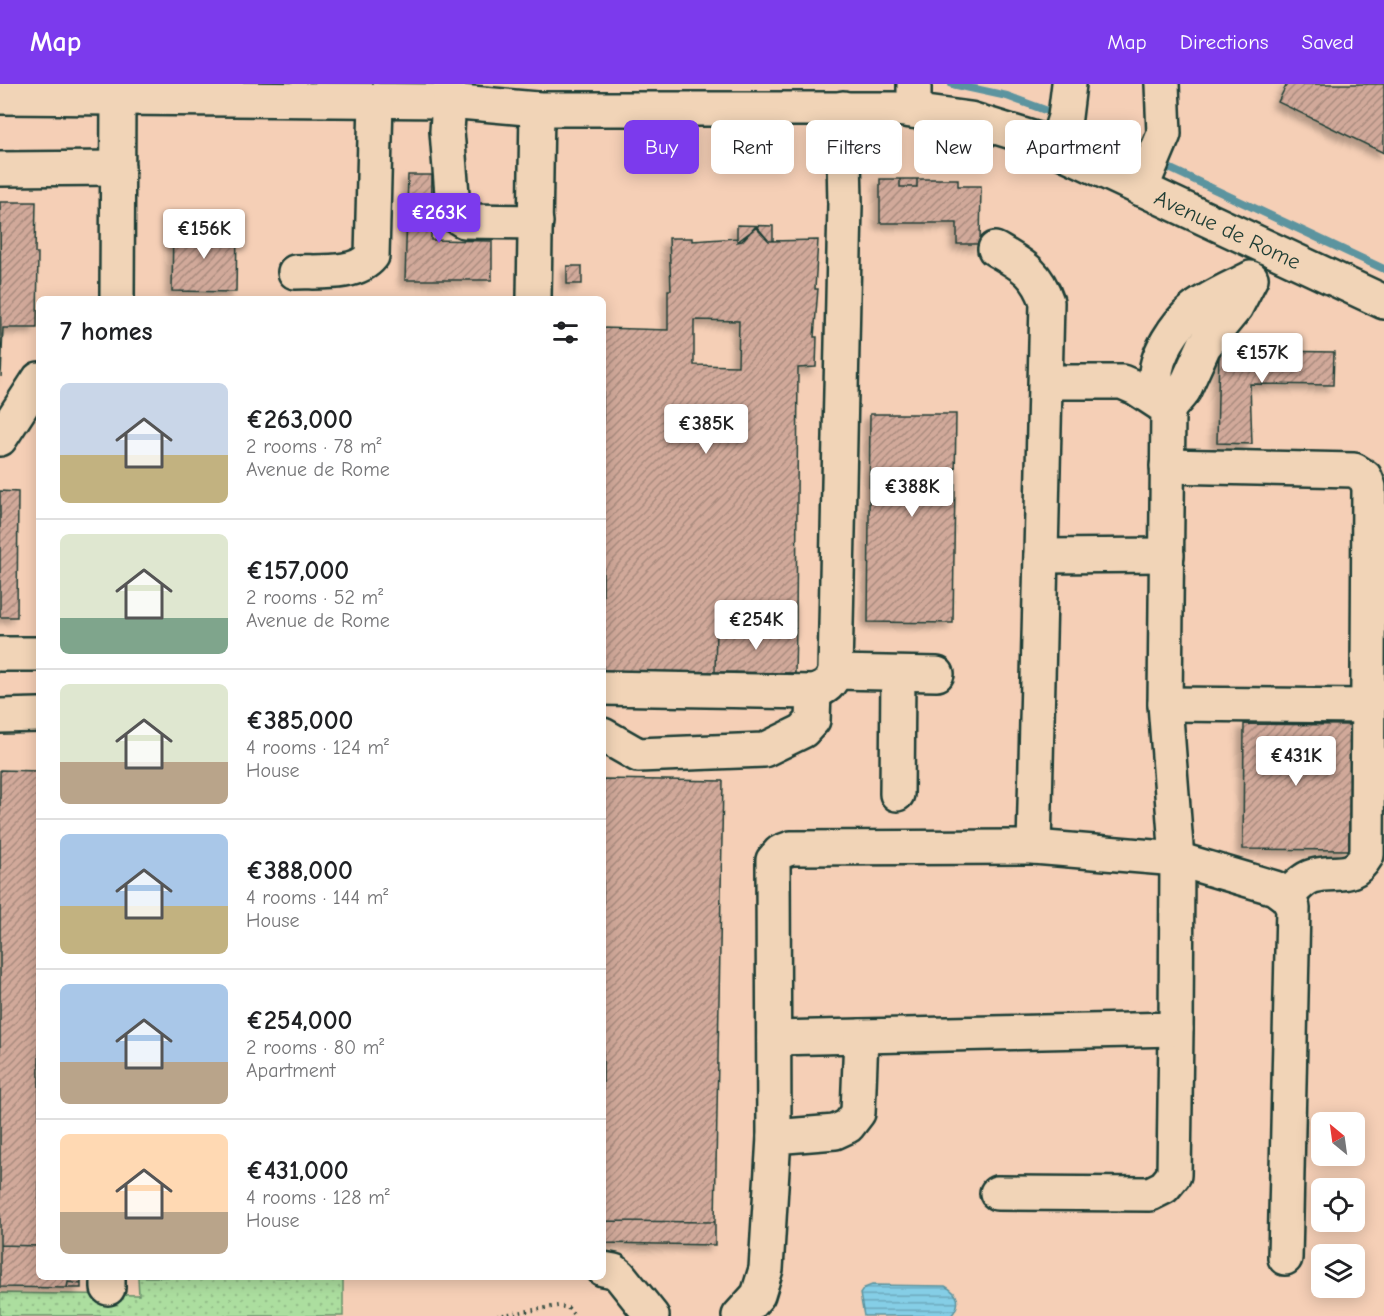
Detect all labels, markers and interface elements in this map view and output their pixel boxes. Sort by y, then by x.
text: Map [30,26,81,58]
text: Map [1107,30,1147,54]
text: Directions [1180,30,1269,54]
text: Saved [1302,30,1354,54]
chip: Buy [624,120,699,174]
chip: Rent [711,120,794,174]
chip: Filters [806,120,902,174]
chip: New [914,120,993,174]
chip: Apartment [1005,120,1141,174]
street label: Avenue de Rome [1150,185,1305,275]
pin: €263K [397,193,481,244]
text: €263K [411,201,467,224]
pin: €156K [162,209,246,260]
text: €156K [177,217,231,240]
icon: filters [549,316,582,349]
text: 7 homes [60,317,153,347]
pin: €157K [1220,333,1304,384]
text: €157K [1236,341,1288,364]
pin: €385K [664,404,748,455]
text: €263,000 [246,405,353,435]
icon: home [108,407,180,479]
text: €385K [678,412,734,435]
text: 2 rooms · 78 m² [246,435,382,458]
text: Avenue de Rome [246,458,390,481]
pin: €388K [870,467,954,518]
text: €388K [884,475,940,498]
text: €157,000 [246,556,349,586]
icon: home [108,558,180,630]
text: 2 rooms · 52 m² [246,586,383,609]
pin: €254K [714,600,798,651]
text: €254K [729,608,784,631]
text: Avenue de Rome [246,609,390,632]
text: €385,000 [246,706,353,736]
icon: home [108,708,180,780]
text: 4 rooms · 124 m² [246,736,389,759]
pin: €431K [1254,736,1338,787]
text: €431K [1270,744,1322,767]
text: House [246,759,300,782]
text: €388,000 [246,856,353,886]
icon: home [108,858,180,930]
text: 4 rooms · 144 m² [246,886,388,909]
text: House [246,909,300,932]
text: €254,000 [246,1006,352,1036]
icon: home [108,1008,180,1080]
text: 2 rooms · 80 m² [246,1036,384,1059]
text: Apartment [246,1059,336,1082]
north arrow [1311,1112,1365,1166]
map controls [1311,1112,1365,1298]
text: €431,000 [246,1156,349,1186]
icon: home [108,1158,180,1230]
button: locate [1311,1178,1365,1232]
text: 4 rooms · 128 m² [246,1186,390,1209]
text: House [246,1209,300,1232]
button: layers [1311,1244,1365,1298]

